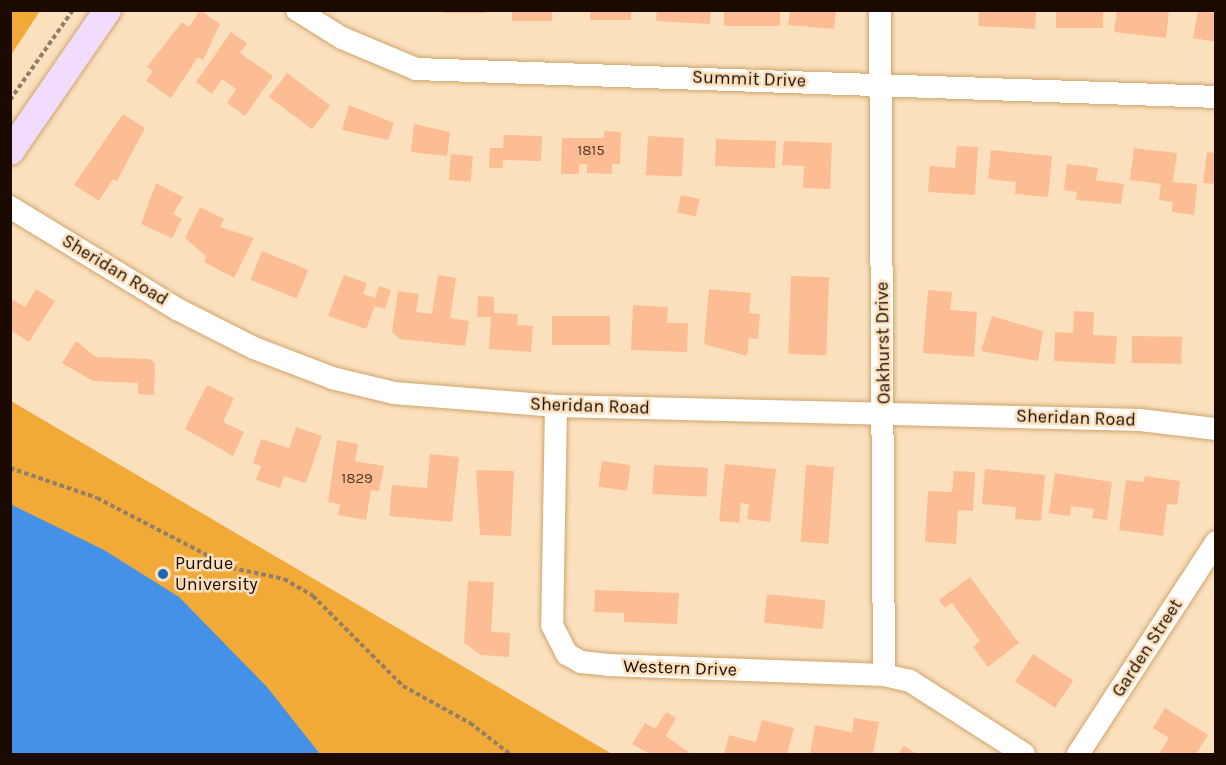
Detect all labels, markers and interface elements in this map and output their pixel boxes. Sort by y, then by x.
street label: Summit Drive [692,66,806,92]
house number: 1815 [577,142,605,160]
street label: Sheridan Road [58,230,172,310]
street label: Oakhurst Drive [871,282,895,404]
street label: Sheridan Road [530,393,650,419]
street label: Sheridan Road [1016,405,1136,431]
house number: 1829 [341,470,373,488]
place label: Purdue University [175,553,258,596]
marker: Purdue University [156,567,170,581]
street label: Garden Street [1107,595,1187,701]
street label: Western Drive [623,655,737,681]

